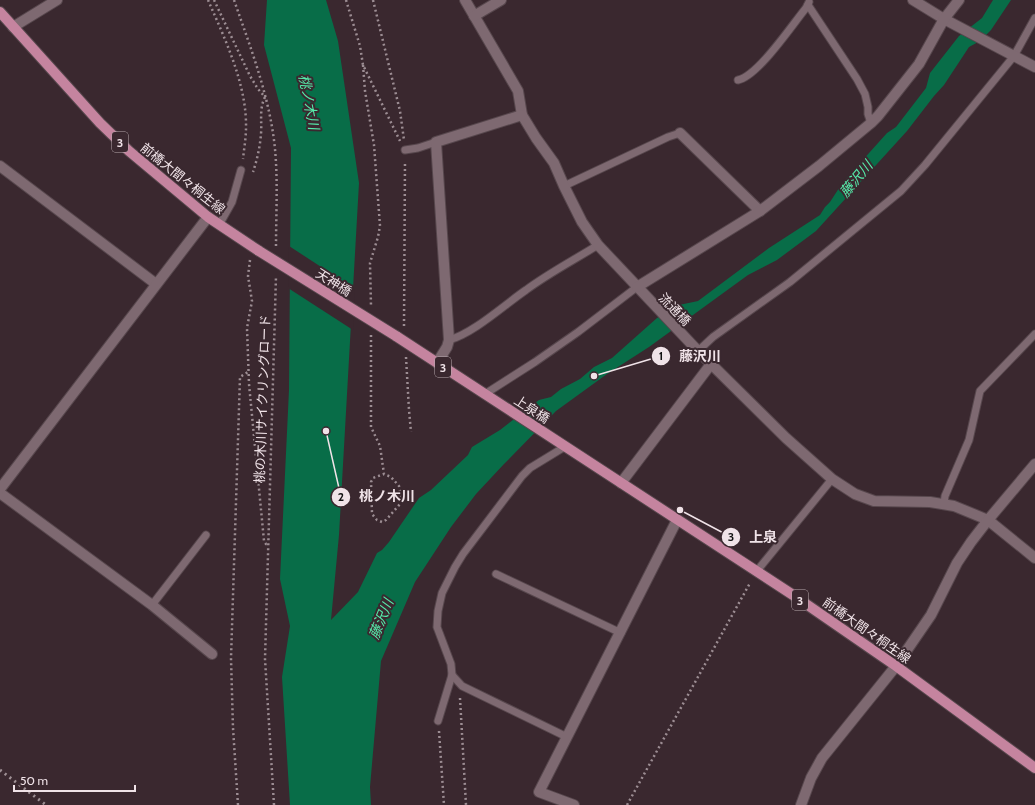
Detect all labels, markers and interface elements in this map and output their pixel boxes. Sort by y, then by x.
water label: 桃ノ木川 [295,73,324,133]
road number: 3 [112,132,128,152]
street label: 前橋大間々桐生線 [138,139,228,217]
water label: 藤沢川 [836,156,878,201]
street label: 天神橋 [313,265,355,299]
street label: 流通橋 [656,289,694,329]
street label: 桃の木川サイクリングロード [251,314,273,484]
callout: 藤沢川 [651,343,729,369]
text: 藤沢川 [679,347,721,365]
text: 1 [659,348,663,363]
road number: 3 [435,357,451,377]
street label: 上泉橋 [511,392,553,426]
callout: 桃ノ木川 [331,484,423,510]
text: 桃ノ木川 [359,487,415,505]
text: 2 [338,489,344,504]
callout: 上泉 [721,524,785,550]
text: 上泉 [749,528,777,546]
text: 3 [728,529,734,544]
road number: 3 [792,590,808,610]
water label: 藤沢川 [365,594,398,642]
street label: 前橋大間々桐生線 [820,594,914,666]
scale bar [14,767,135,793]
text: 50 m [20,773,48,788]

